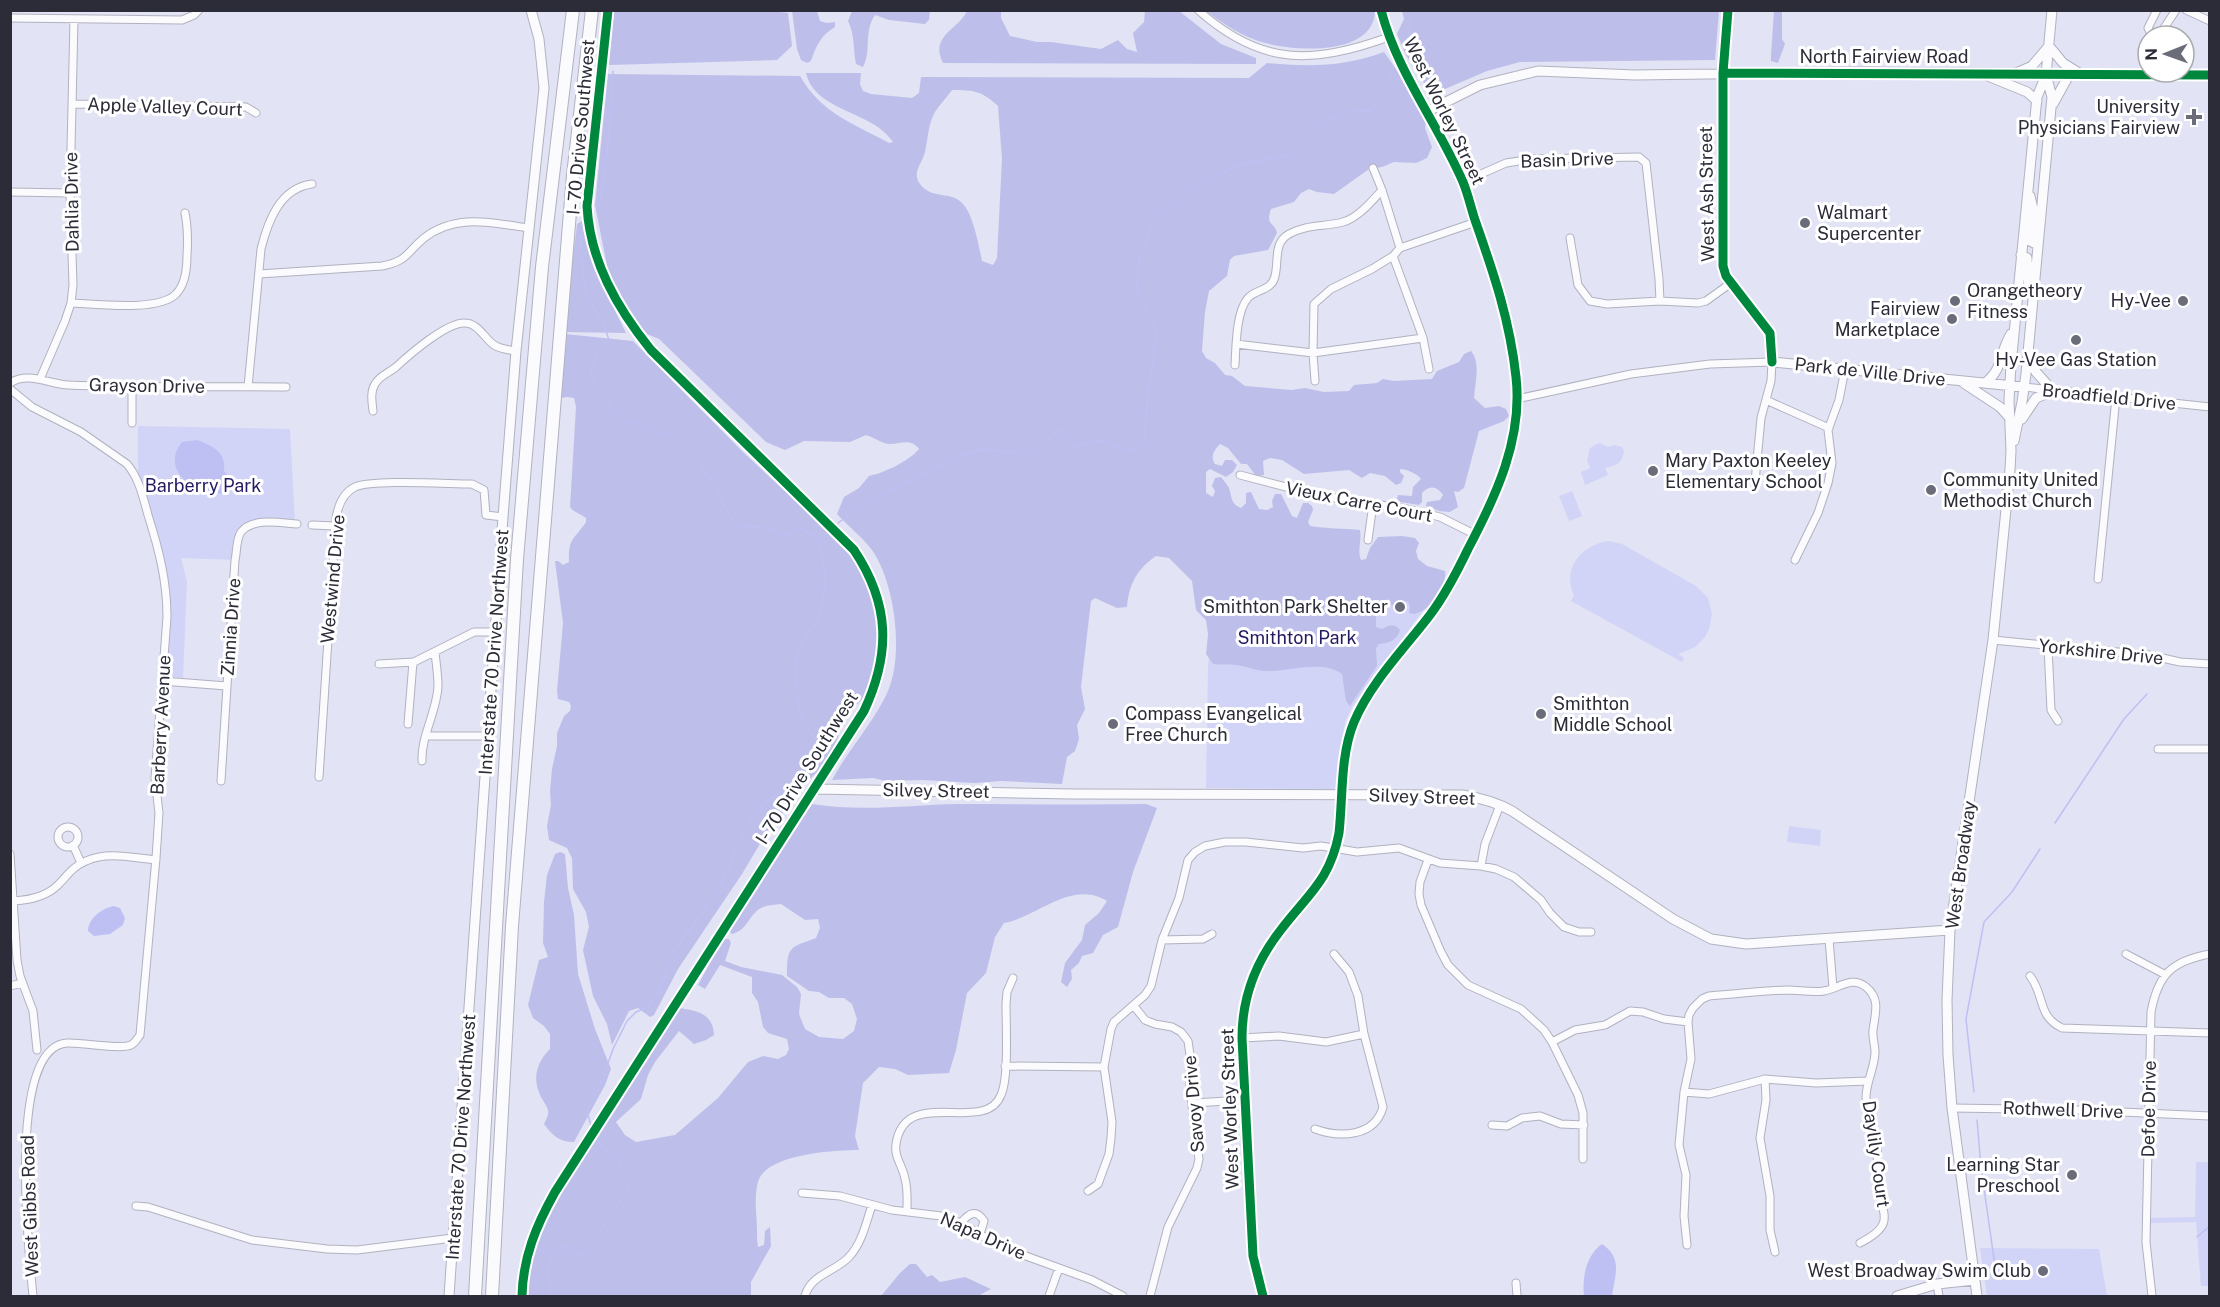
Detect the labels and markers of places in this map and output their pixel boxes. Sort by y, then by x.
place label: University Physicians Fairview [2018,96,2180,138]
marker: University Physicians Fairview [2185,108,2203,126]
place label: Walmart Supercenter [1817,202,1921,244]
marker: Walmart Supercenter [1798,216,1812,230]
place label: Orangetheory Fitness [1967,280,2083,322]
place label: Hy-Vee [2111,290,2171,311]
marker: Orangetheory Fitness [1948,294,1962,308]
marker: Hy-Vee [2176,294,2190,308]
place label: Fairview Marketplace [1835,298,1940,340]
marker: Fairview Marketplace [1945,312,1959,326]
marker: Hy-Vee Gas Station [2069,333,2083,347]
place label: Hy-Vee Gas Station [1995,349,2157,370]
place label: Mary Paxton Keeley Elementary School [1665,450,1832,492]
marker: Mary Paxton Keeley Elementary School [1646,464,1660,478]
place label: Community United Methodist Church [1943,469,2098,511]
marker: Community United Methodist Church [1924,483,1938,497]
place label: Smithton Park Shelter [1203,596,1388,617]
marker: Smithton Park Shelter [1393,600,1407,614]
place label: Smithton Middle School [1553,693,1672,735]
place label: Compass Evangelical Free Church [1125,703,1302,745]
marker: Smithton Middle School [1534,707,1548,721]
marker: Compass Evangelical Free Church [1106,717,1120,731]
place label: Learning Star Preschool [1946,1154,2060,1196]
marker: Learning Star Preschool [2065,1168,2079,1182]
place label: West Broadway Swim Club [1808,1260,2031,1281]
marker: West Broadway Swim Club [2036,1264,2050,1278]

